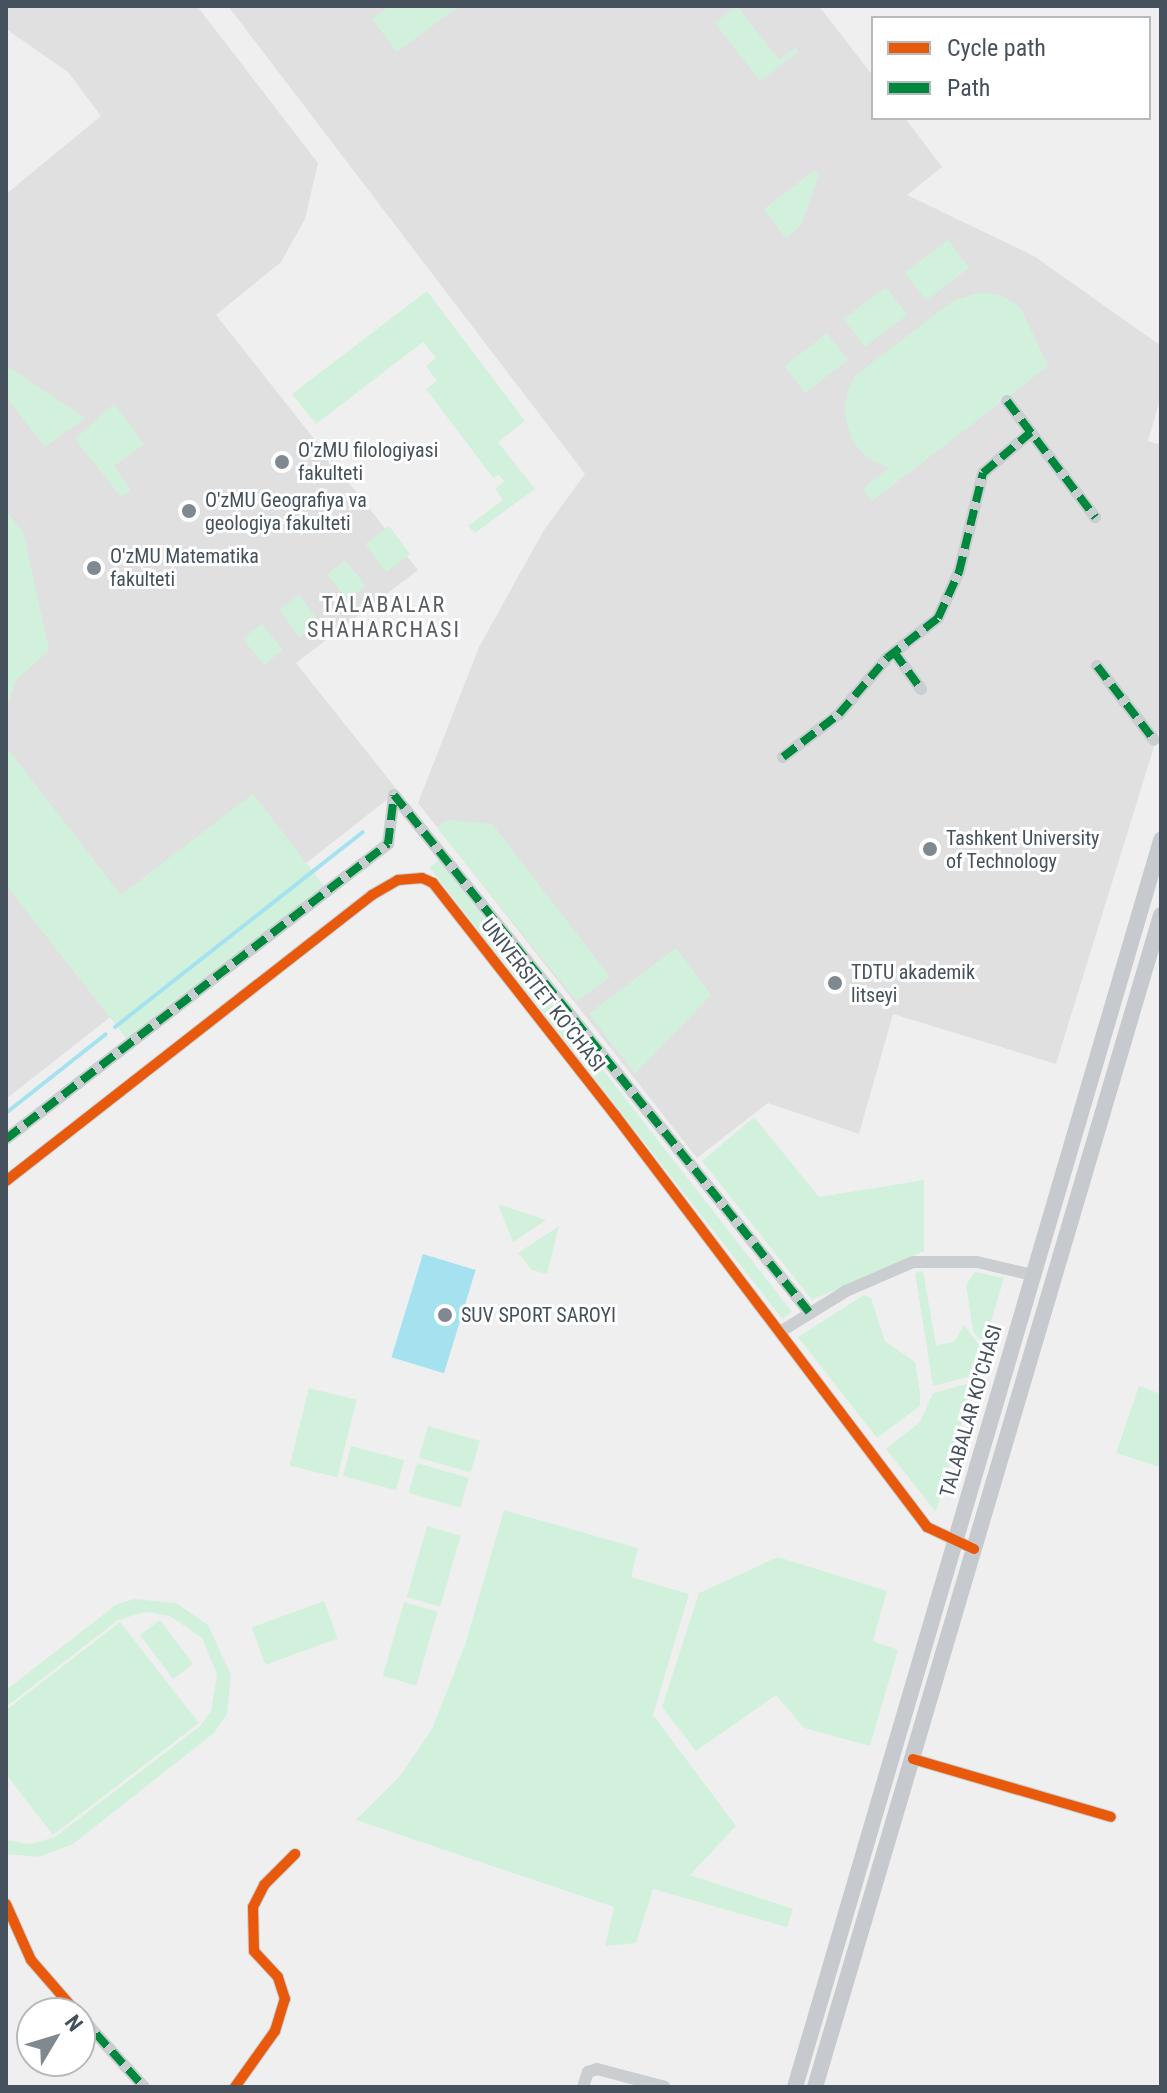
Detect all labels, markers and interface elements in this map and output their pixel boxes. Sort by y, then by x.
legend [871,16,1151,120]
text: Cycle path [947,34,1046,62]
text: Path [947,74,990,102]
place label: O'zMU filologiyasi fakulteti [298,438,438,485]
marker: O'zMU filologiyasi fakulteti [273,453,291,471]
place label: O'zMU Geografiya va geologiya fakulteti [205,488,367,535]
marker: O'zMU Geografiya va geologiya fakulteti [180,502,198,520]
place label: O'zMU Matematika fakulteti [110,544,259,591]
marker: O'zMU Matematika fakulteti [85,559,103,577]
district label: TALABALAR SHAHARCHASI [307,591,461,642]
place label: Tashkent University of Technology [946,826,1099,873]
marker: Tashkent University of Technology [921,840,939,858]
street label: UNIVERSITET KO'CHASI [476,914,610,1076]
place label: TDTU akademik litseyi [851,960,975,1007]
marker: TDTU akademik litseyi [826,974,844,992]
place label: SUV SPORT SAROYI [461,1303,616,1327]
marker: SUV SPORT SAROYI [436,1306,454,1324]
street label: TALABALAR KO'CHASI [935,1322,1007,1500]
north arrow [16,1997,96,2077]
text: N [60,2010,88,2036]

